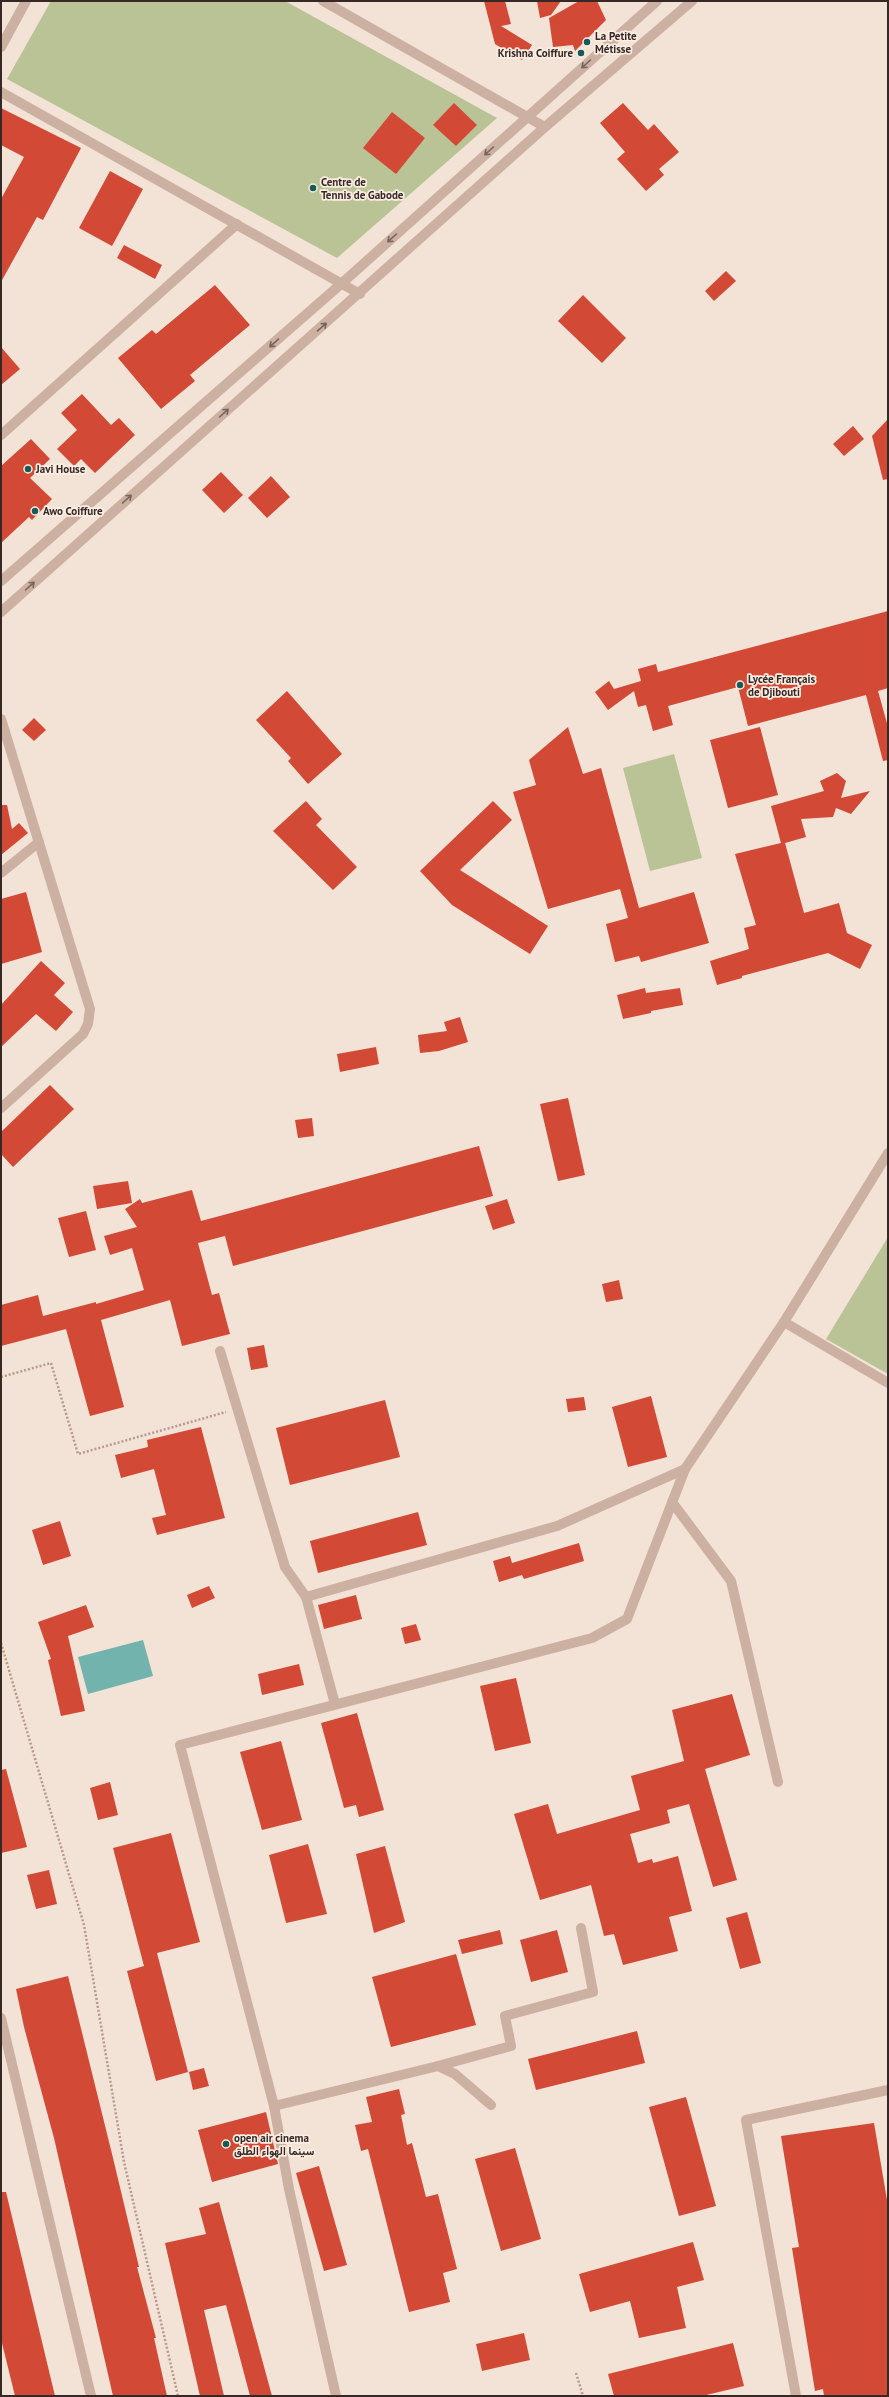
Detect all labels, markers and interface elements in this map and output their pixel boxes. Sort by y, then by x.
place label: La Petite Métisse [595,29,637,56]
marker: La Petite Métisse [582,37,592,47]
place label: Krishna Coiffure [498,46,573,60]
marker: Krishna Coiffure [576,48,586,58]
one-way arrow [581,59,591,68]
one-way arrow [484,146,494,156]
place label: Centre de Tennis de Gabode [321,175,404,202]
marker: Centre de Tennis de Gabode [308,183,318,193]
one-way arrow [387,233,397,242]
one-way arrow [317,322,327,332]
one-way arrow [269,338,279,347]
one-way arrow [219,409,229,418]
place label: Javi House [35,462,86,476]
marker: Javi House [23,464,33,474]
one-way arrow [122,495,133,504]
place label: Awo Coiffure [43,504,103,518]
marker: Awo Coiffure [30,506,40,516]
one-way arrow [25,581,35,590]
place label: Lycée Français de Djibouti [748,672,815,699]
marker: Lycée Français de Djibouti [735,680,745,690]
place label: open air cinema سينما الهواء الطلق [234,2131,315,2158]
marker: open air cinema سينما الهواء الطلق [221,2139,231,2149]

